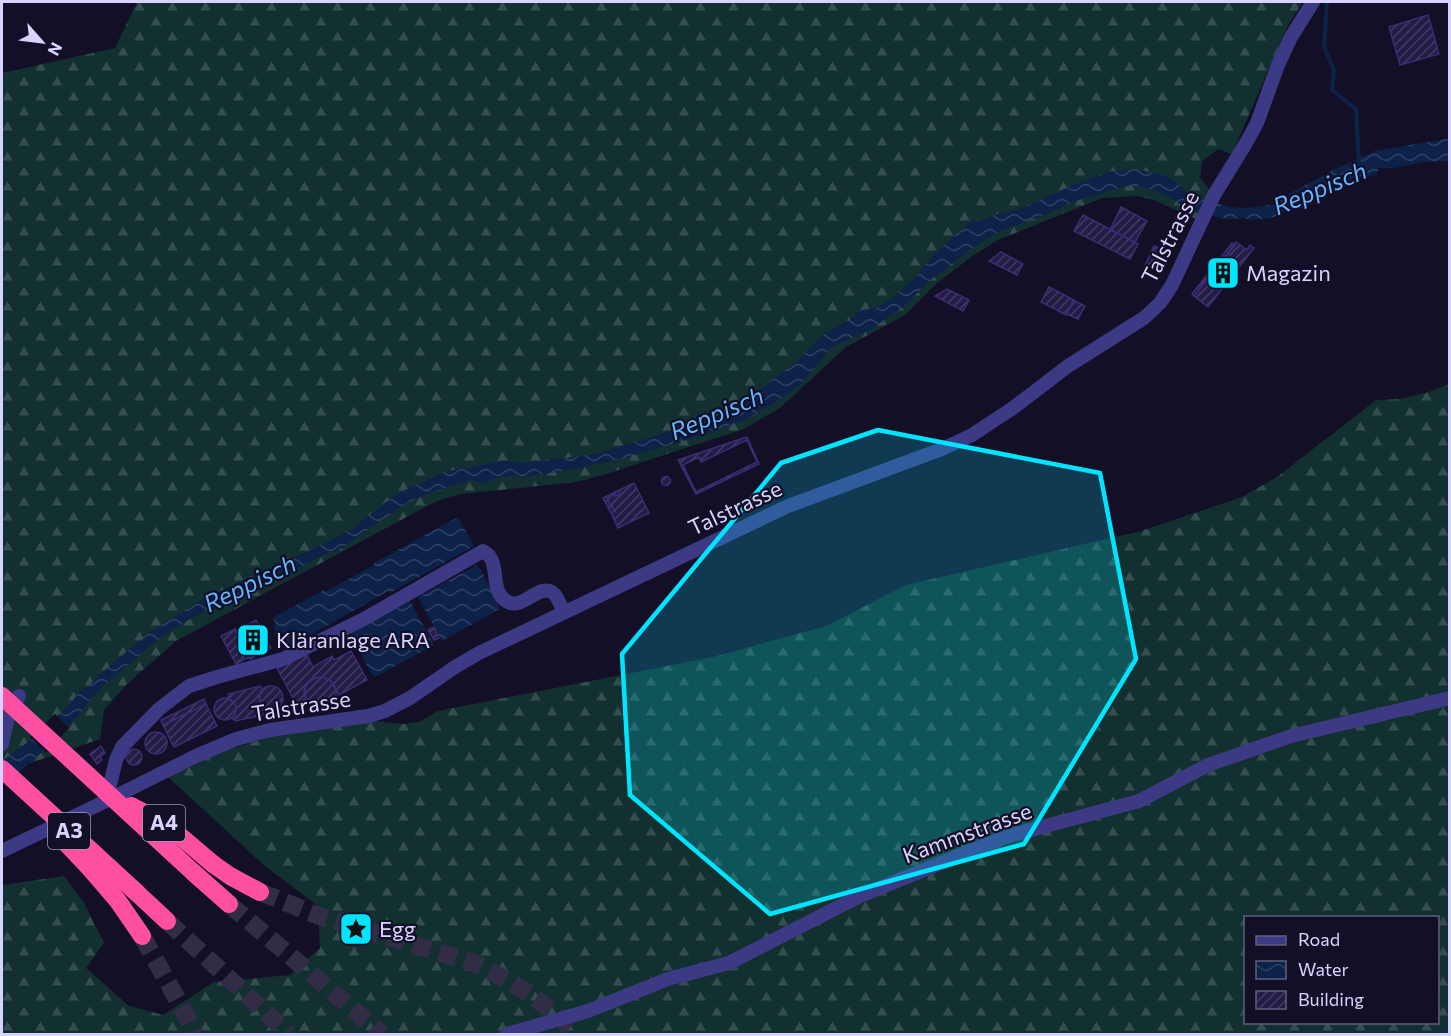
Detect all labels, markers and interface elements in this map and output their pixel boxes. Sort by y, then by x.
north arrow [12,12,72,72]
text: N [44,40,67,59]
water label: Reppisch [1268,155,1371,220]
street label: Talstrasse [1135,186,1204,287]
building icon: Magazin [1205,255,1241,291]
place label: Magazin [1246,259,1331,286]
water label: Reppisch [665,380,768,445]
street label: Talstrasse [684,474,786,541]
water label: Reppisch [198,548,300,617]
building icon: Kläranlage ARA [235,622,271,658]
place label: Kläranlage ARA [276,626,430,653]
street label: Talstrasse [249,684,352,727]
street label: Kammstrasse [899,797,1035,868]
road number: A4 [143,805,185,841]
road number: A3 [48,813,90,849]
place icon: Egg [338,911,374,947]
place label: Egg [379,915,416,942]
legend [1244,916,1439,1024]
text: Road [1298,928,1340,950]
text: Water [1298,958,1349,980]
text: Building [1298,988,1364,1010]

